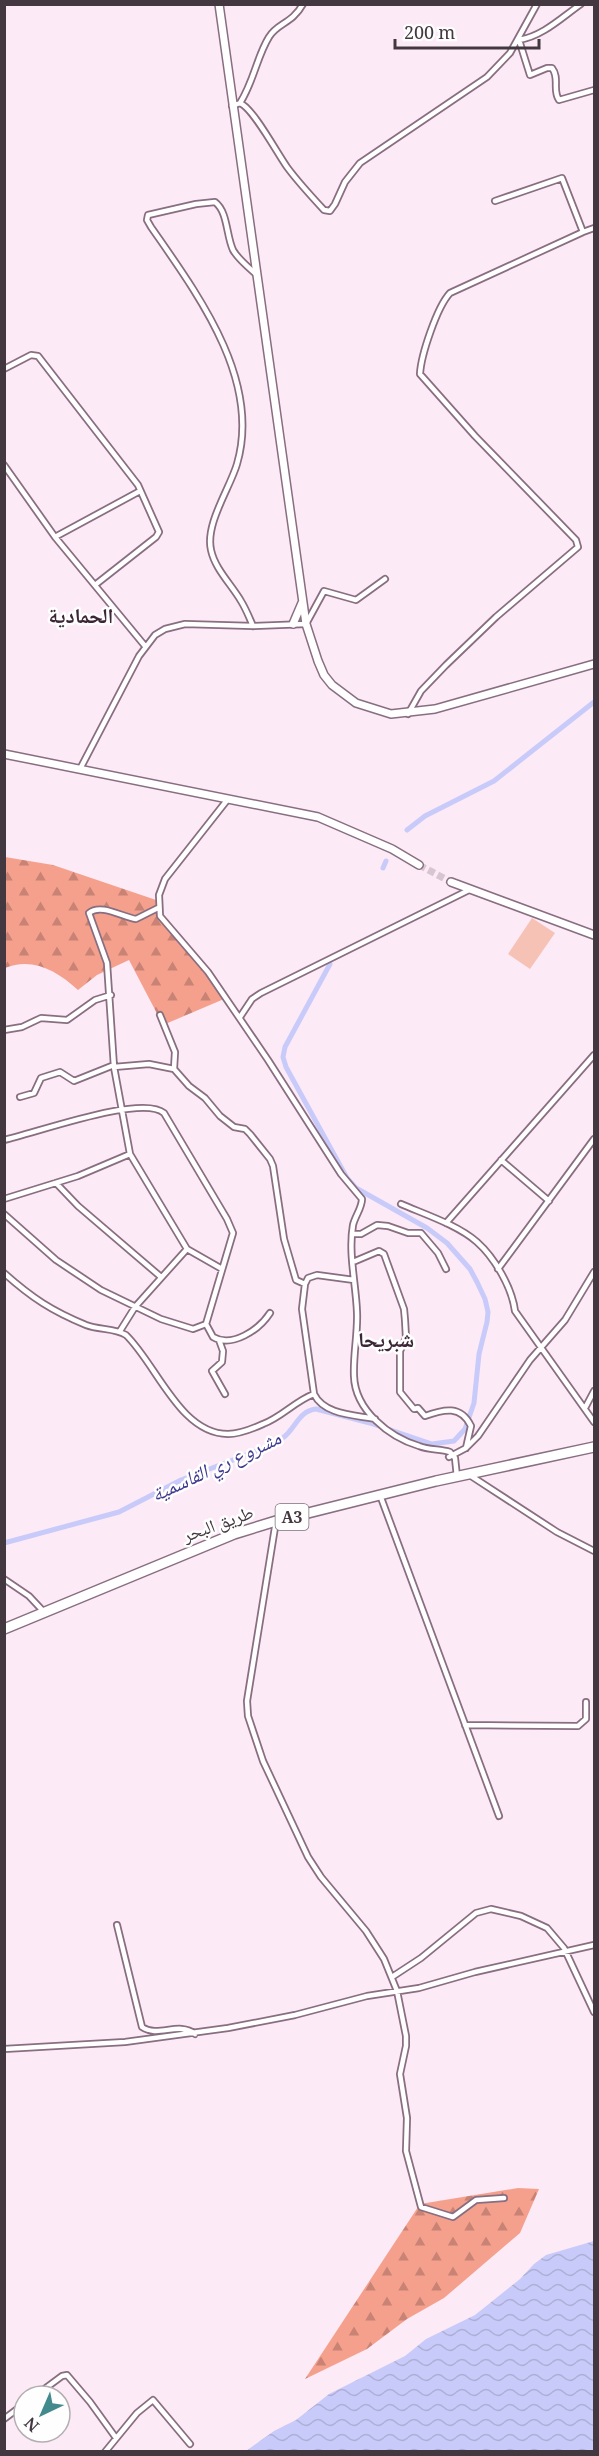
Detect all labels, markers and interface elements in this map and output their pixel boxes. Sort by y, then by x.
scale bar [395,12,539,50]
text: 200 m [404,20,455,50]
district label: الحمادية [48,601,114,636]
district label: شبريحا [358,1325,414,1360]
water label: مشروع ري القاسمية [147,1424,288,1514]
street label: طريق البحر [178,1499,258,1553]
road number: A3 [276,1504,308,1530]
north arrow [12,2384,72,2444]
text: N [19,2409,47,2437]

